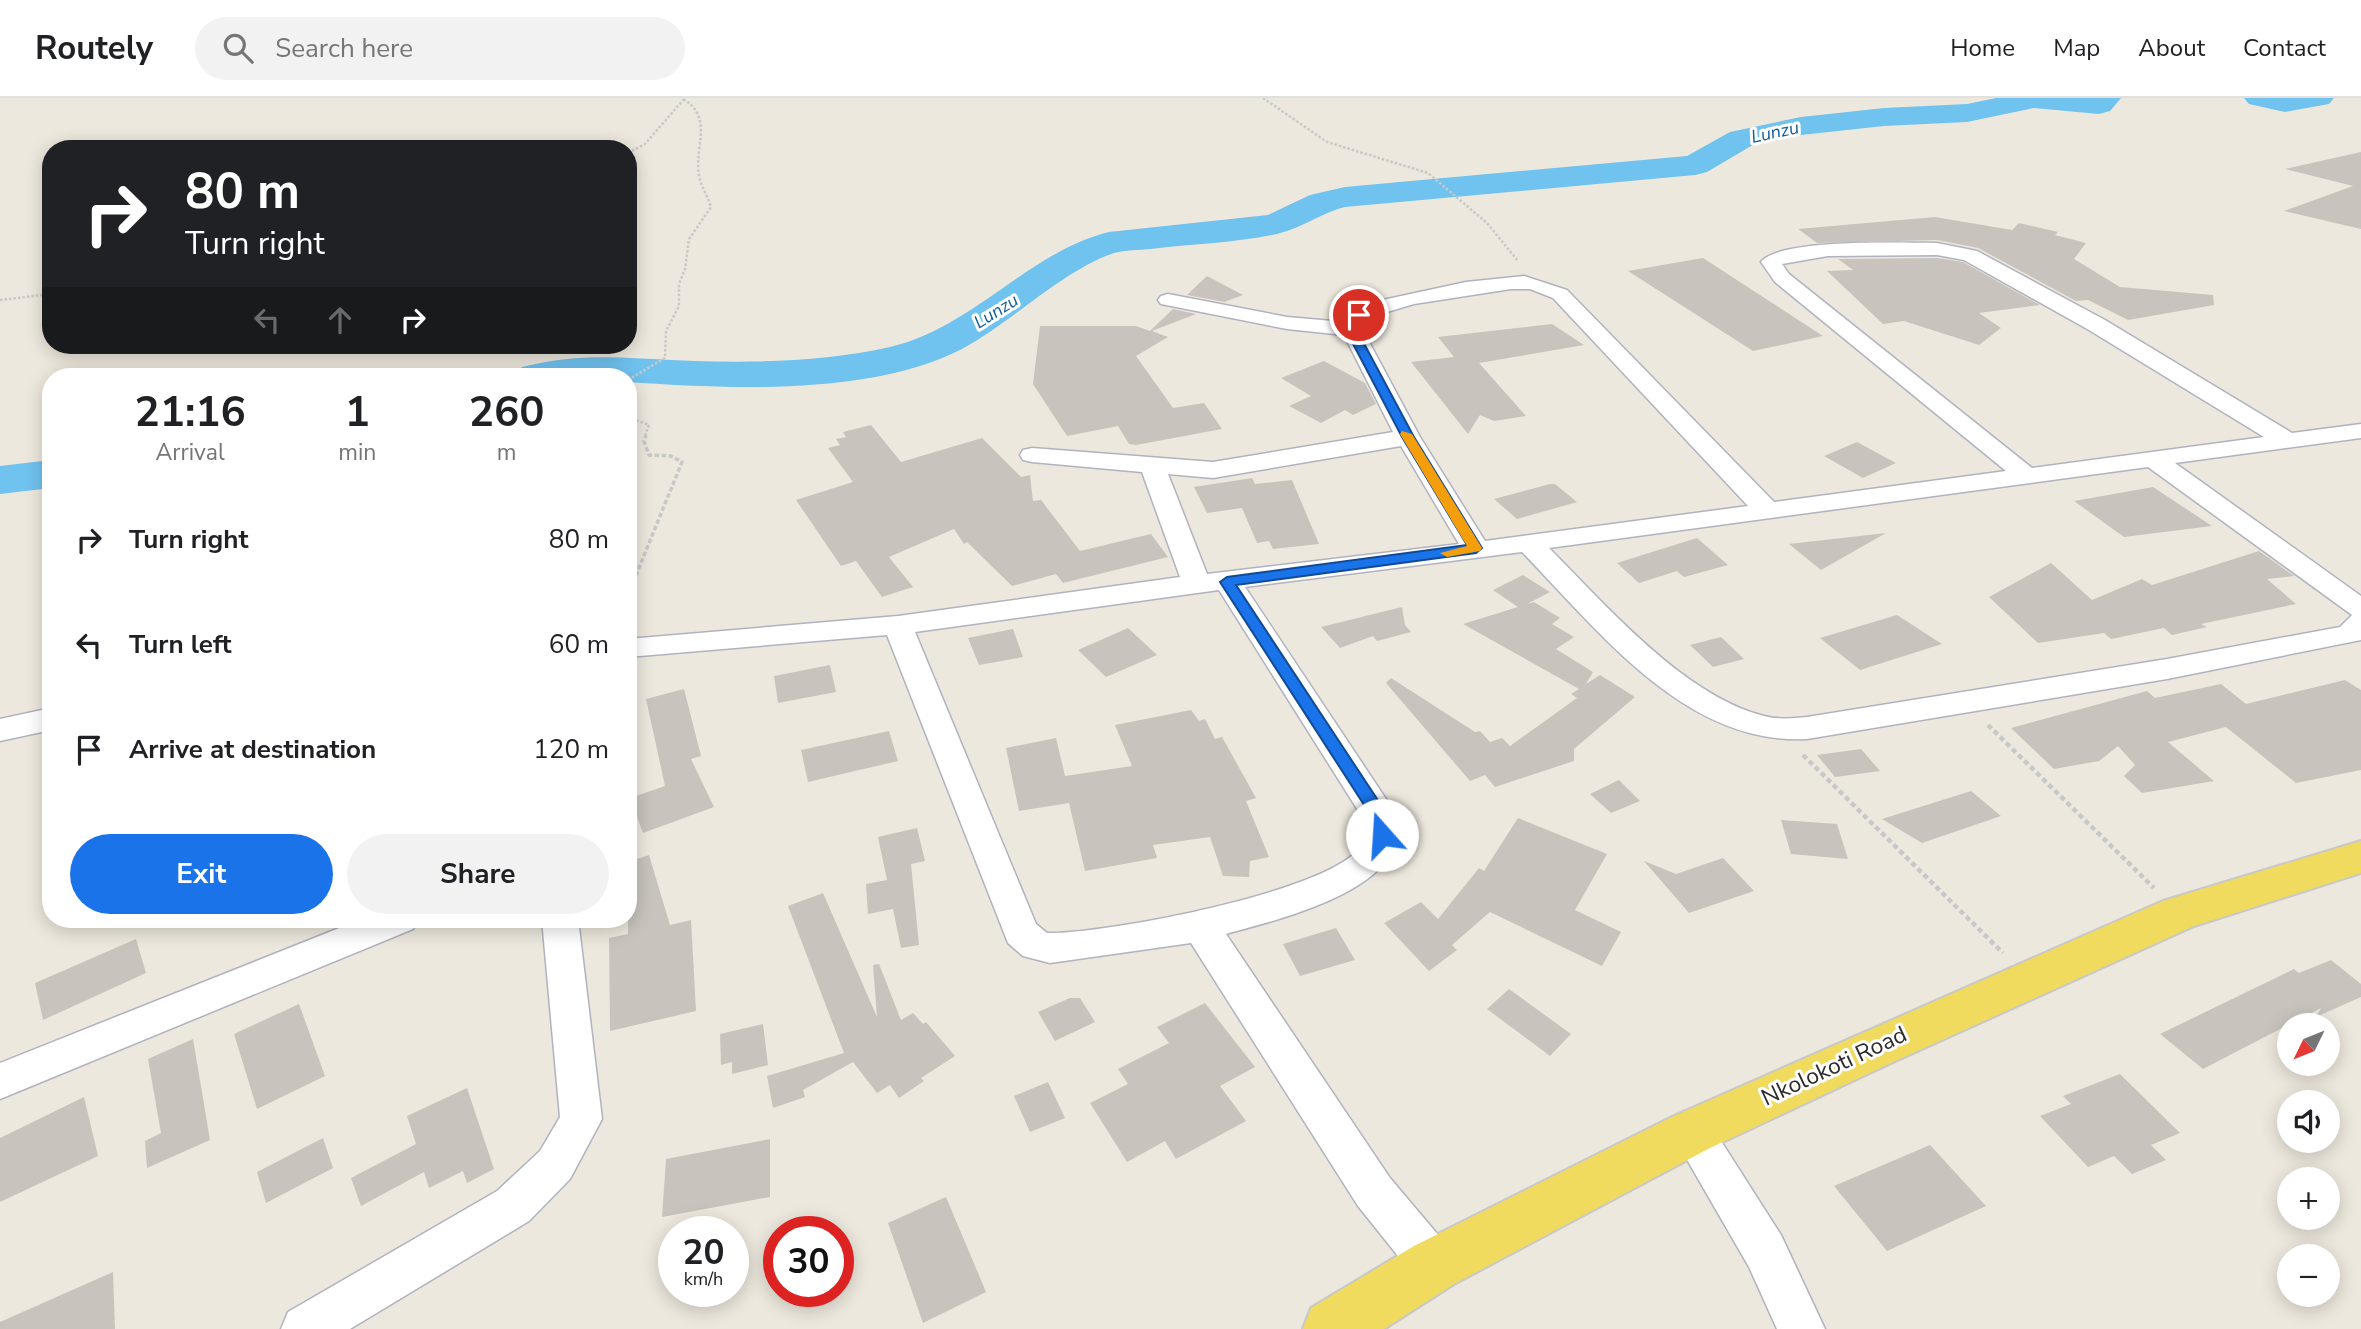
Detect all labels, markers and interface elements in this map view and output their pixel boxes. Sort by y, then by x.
search box [195,17,685,80]
text: Routely [35,26,153,71]
icon: search [219,29,257,67]
text: Search here [275,31,413,66]
text: Home [1950,32,2015,64]
text: Map [2053,32,2100,64]
text: About [2138,32,2205,64]
text: Contact [2243,32,2326,64]
water label: Lunzu [1749,115,1801,149]
text: 80 m [185,158,300,225]
icon: right [70,168,161,259]
text: Turn right [185,222,325,265]
pin [1329,285,1389,345]
water label: Lunzu [969,288,1023,334]
icon: arrive [1340,296,1378,334]
icon: left [248,301,286,339]
icon: ahead [321,301,359,339]
icon: right [394,301,432,339]
text: 21:16 [135,384,246,441]
text: 1 [345,384,370,441]
text: 260 [469,384,544,441]
text: Arrival [156,437,225,468]
text: min [338,437,376,468]
text: m [497,437,517,468]
icon: right [70,521,108,559]
text: Turn right [129,522,248,557]
text: 80 m [549,522,609,557]
icon: left [70,626,108,664]
text: Turn left [129,627,232,662]
text: 60 m [549,627,609,662]
icon: arrive [70,731,108,769]
text: Arrive at destination [129,732,376,767]
text: 120 m [533,732,609,767]
position arrow [1345,798,1419,872]
button: Exit [70,834,333,914]
button: Share [347,834,609,914]
north arrow [2277,1013,2340,1076]
map controls [2277,1013,2340,1307]
street label: Nkolokoti Road [1756,1019,1912,1113]
button: sound [2277,1090,2340,1153]
button: + [2277,1167,2340,1230]
speed limit sign: 30 [763,1216,854,1307]
text: 20 [682,1229,725,1276]
button: − [2277,1244,2340,1307]
text: km/h [684,1267,723,1291]

